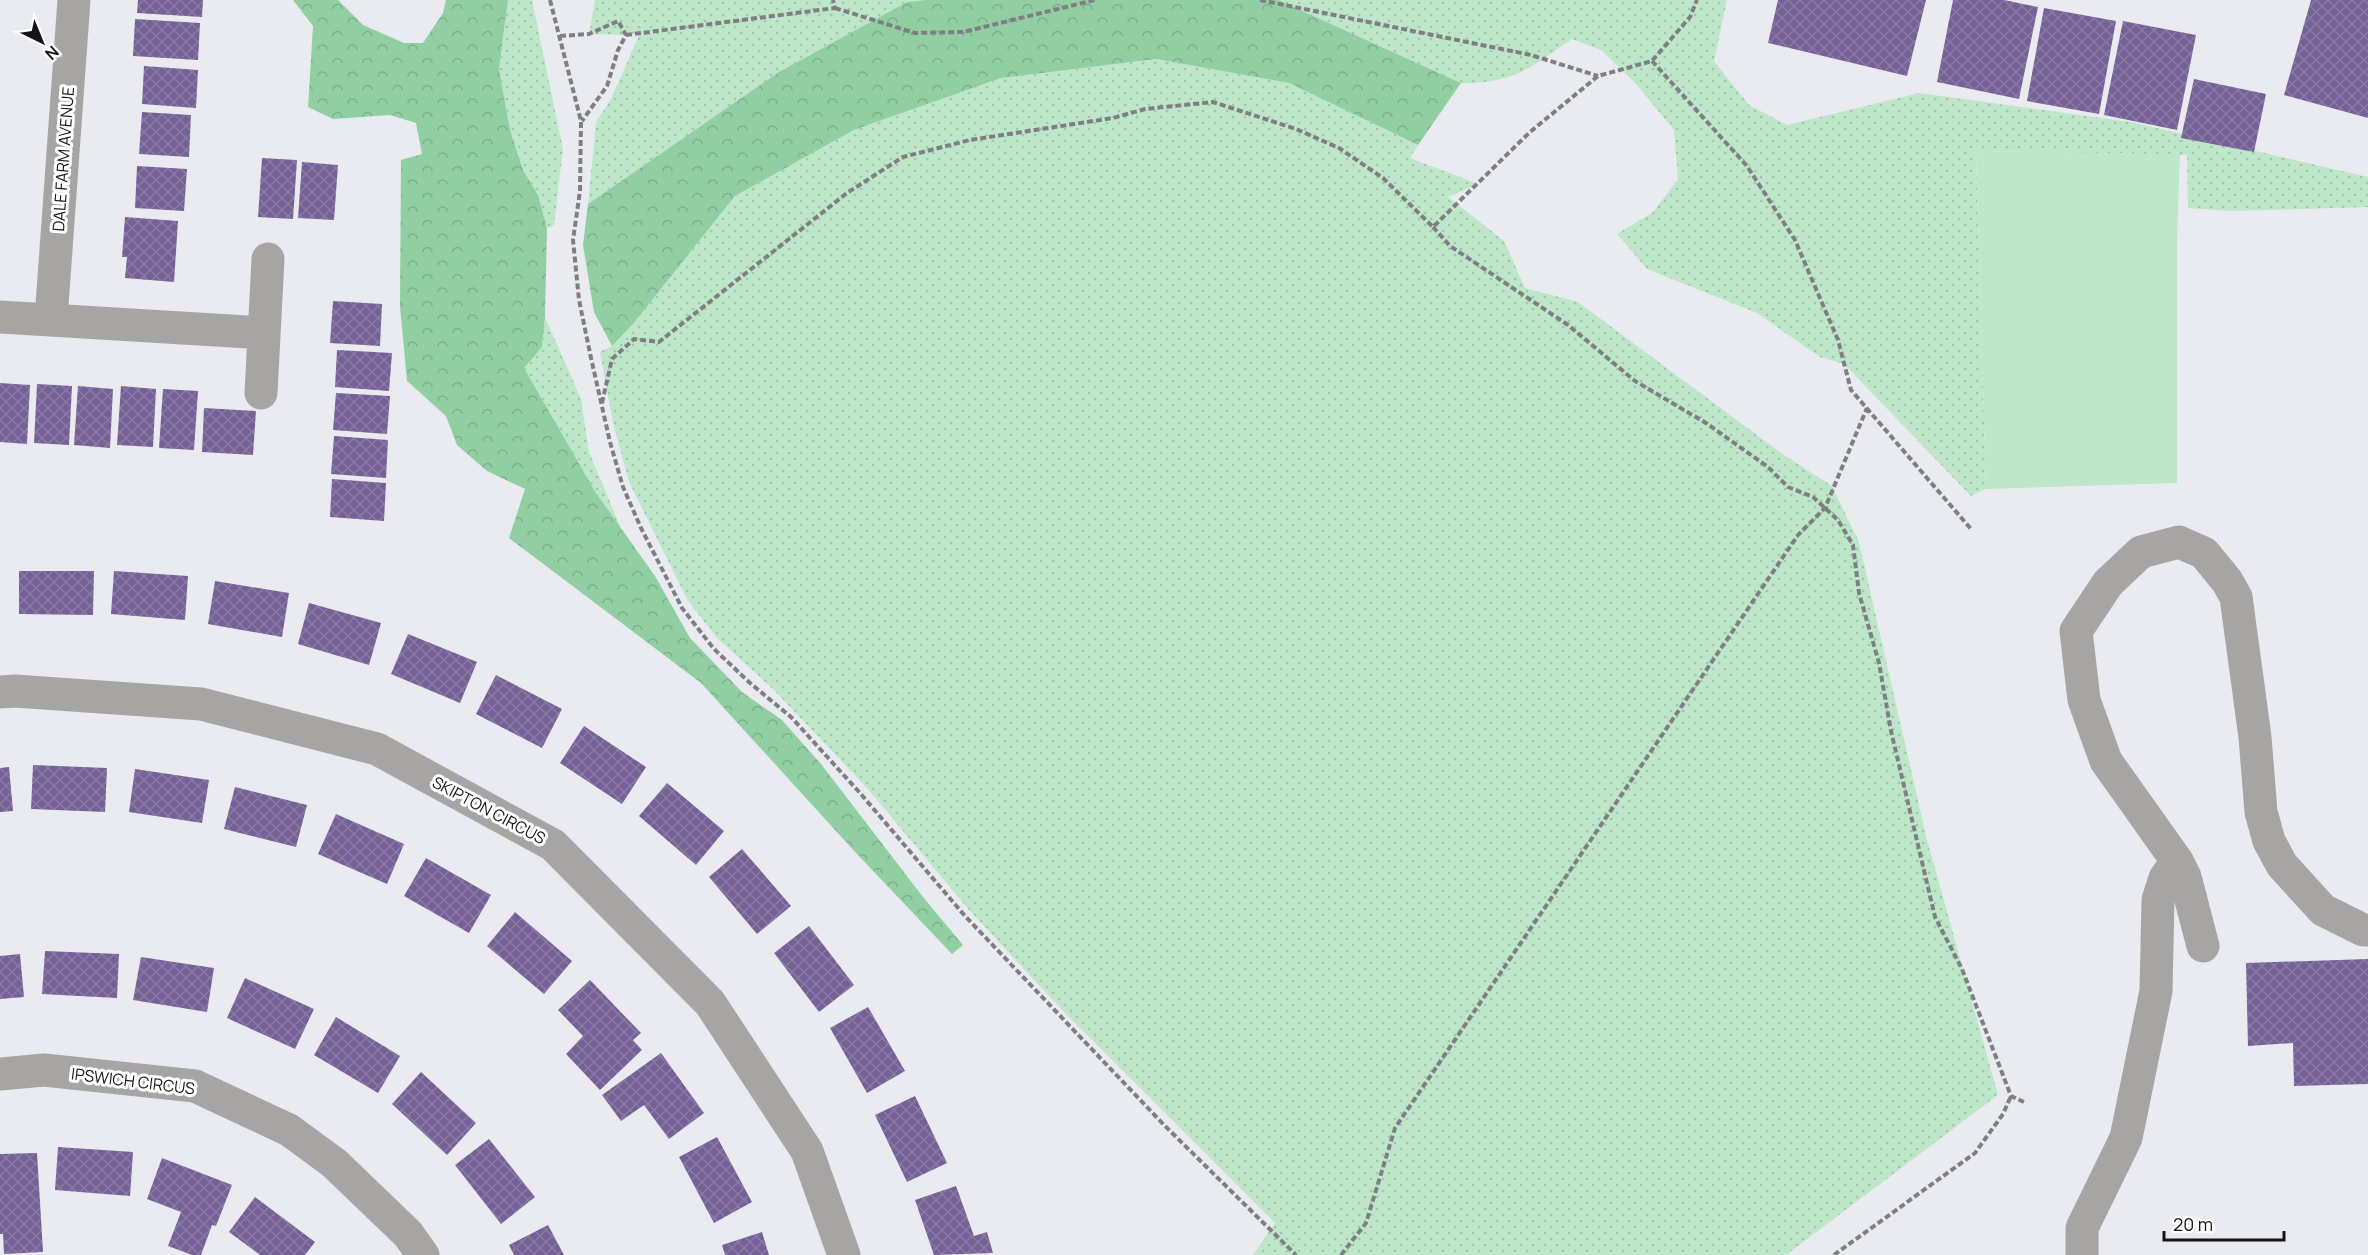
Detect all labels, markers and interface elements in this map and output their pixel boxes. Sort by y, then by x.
north arrow [12,12,72,72]
text: N [41,41,64,65]
street label: DALE FARM AVENUE [47,86,79,232]
street label: SKIPTON CIRCUS [429,771,550,849]
street label: IPSWICH CIRCUS [70,1062,196,1100]
scale bar [2164,1204,2284,1242]
text: 20 m [2173,1212,2213,1236]

